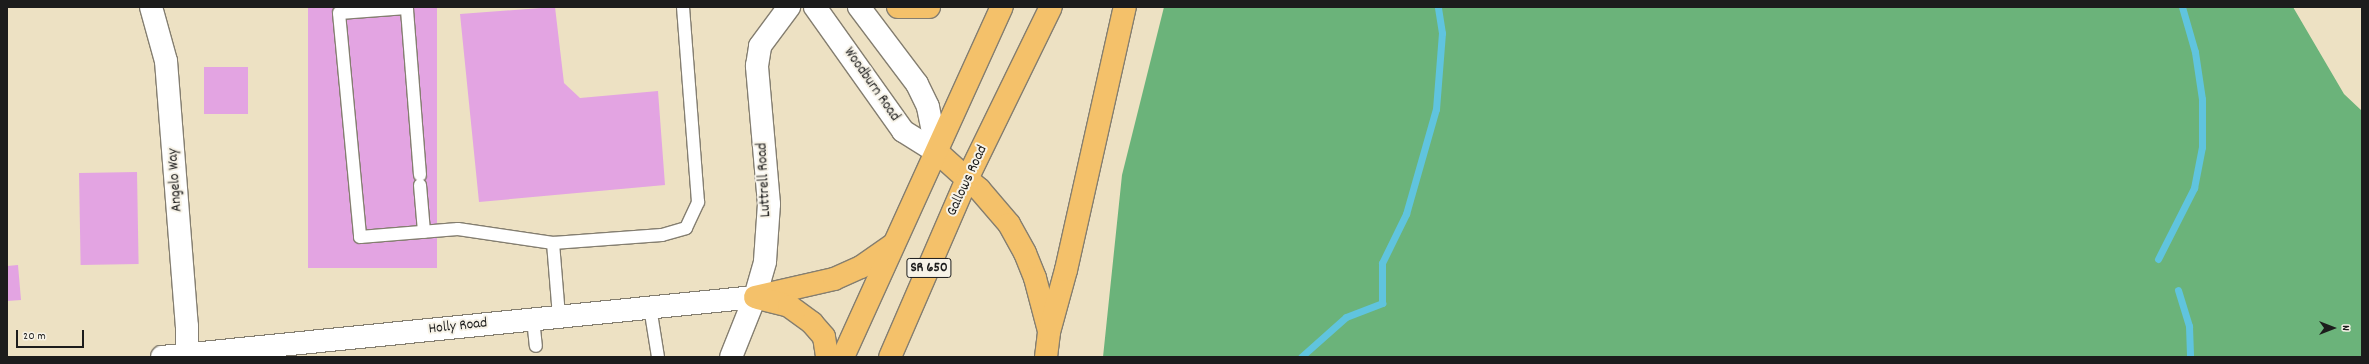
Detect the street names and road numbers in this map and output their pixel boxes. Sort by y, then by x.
street label: Woodburn Road [839,45,903,125]
street label: Luttrell Road [754,142,776,218]
street label: Gallows Road [944,143,992,219]
street label: Angelo Way [165,148,187,212]
road number: SR 650 [906,256,952,280]
street label: Holly Road [428,315,488,339]

